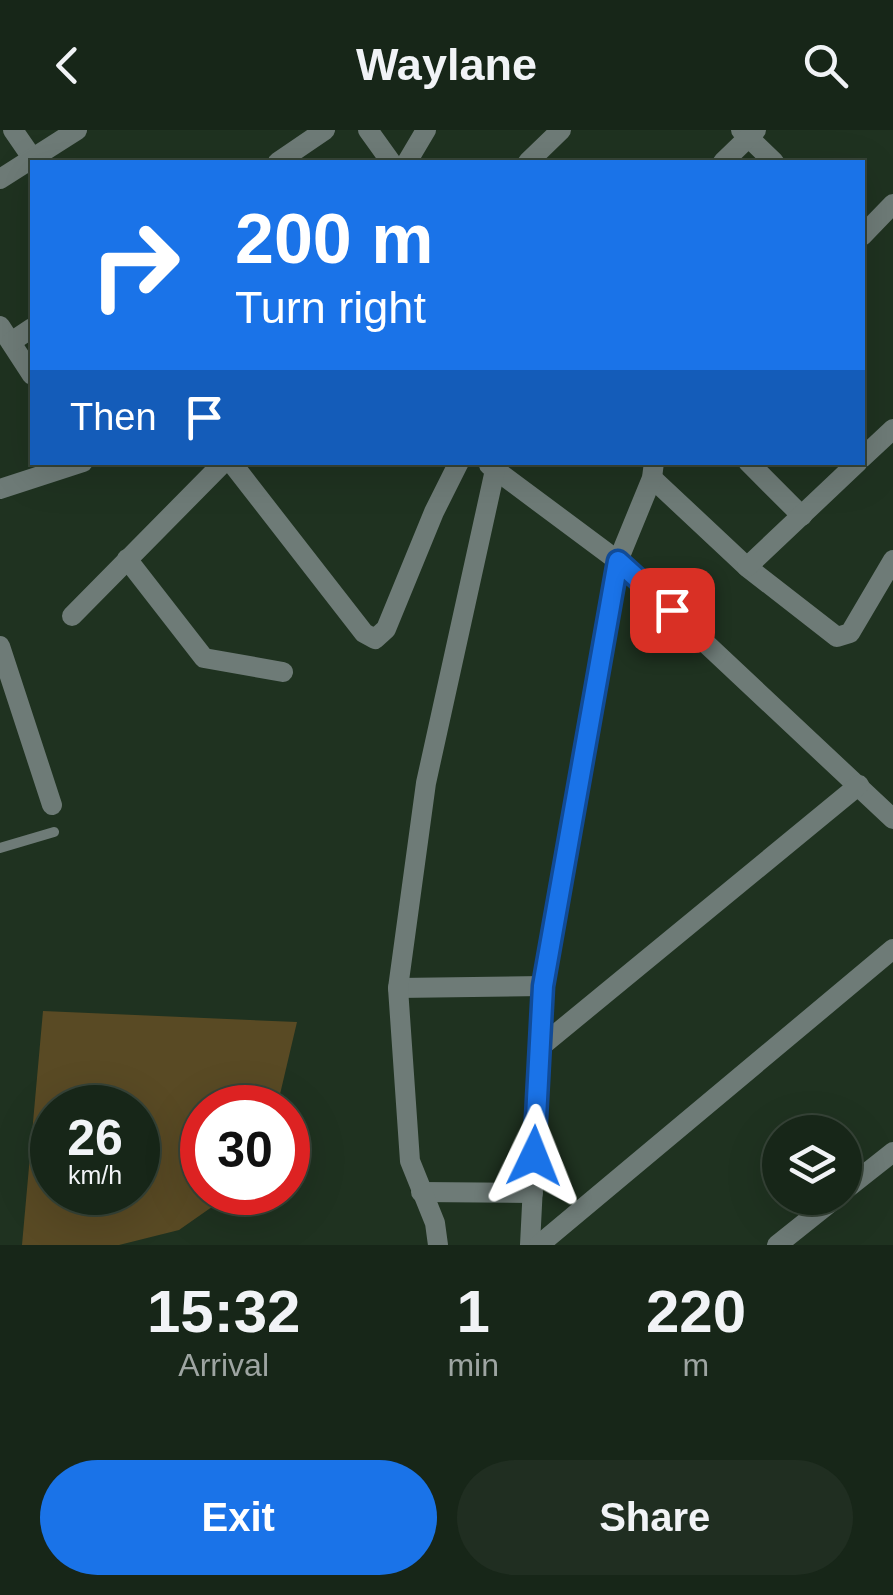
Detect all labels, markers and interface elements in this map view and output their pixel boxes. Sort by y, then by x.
icon: back [40,38,95,93]
icon: search [798,38,853,93]
text: Waylane [356,39,537,90]
icon: right [70,200,200,330]
text: 200 m [235,200,433,278]
text: Turn right [235,282,426,333]
icon: arrive [177,390,232,445]
text: Then [70,396,157,438]
pin [630,568,715,653]
icon: arrive [645,583,700,638]
speed limit sign: 30 [180,1085,310,1215]
position arrow [482,1104,586,1208]
text: 26 [67,1110,123,1166]
map controls [762,1115,862,1215]
button: layers [762,1115,862,1215]
text: km/h [68,1161,122,1189]
text: 15:32 [147,1278,300,1345]
text: 1 [456,1278,490,1345]
text: 220 [646,1278,746,1345]
text: Arrival [178,1347,269,1383]
text: min [447,1347,499,1383]
text: m [683,1347,709,1383]
button: Exit [40,1460,437,1575]
button: Share [457,1460,853,1575]

